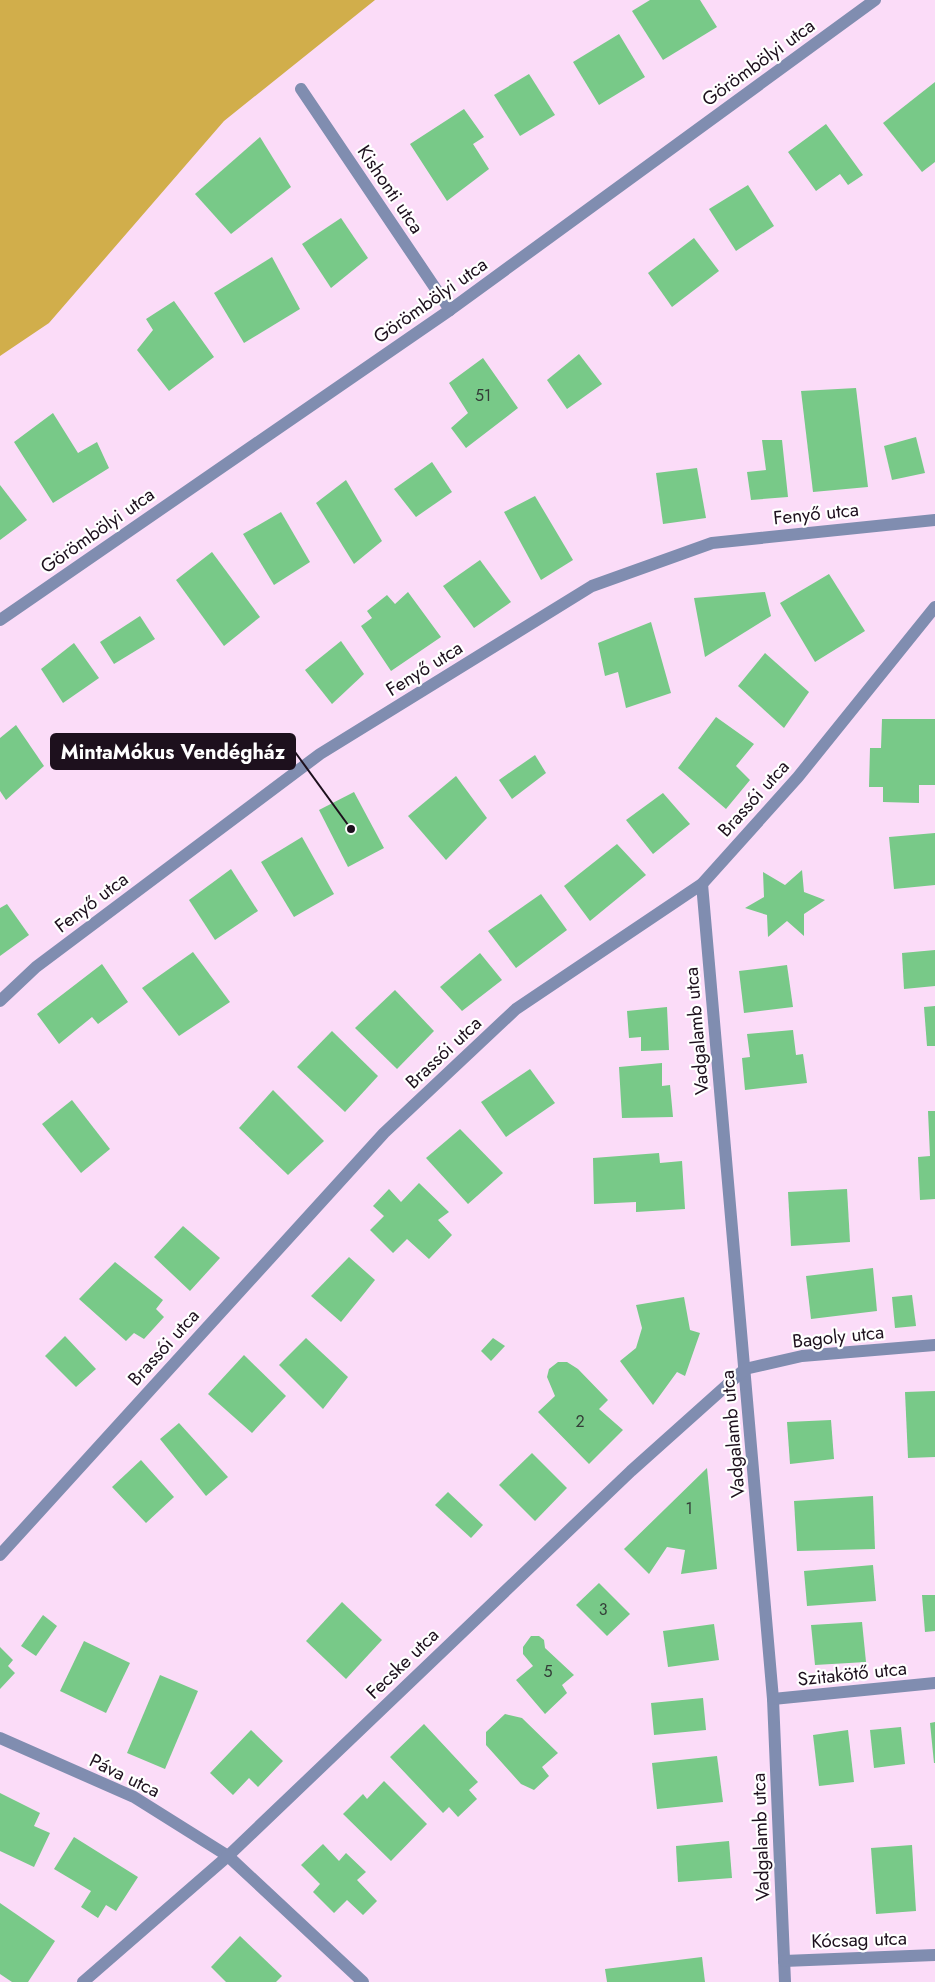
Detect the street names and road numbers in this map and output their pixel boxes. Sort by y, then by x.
street label: Görömbölyi utca [696,12,820,113]
street label: Kishonti utca [351,140,430,239]
street label: Görömbölyi utca [368,251,493,350]
street label: Görömbölyi utca [35,481,160,580]
street label: Fenyő utca [772,496,860,531]
street label: Fenyő utca [381,634,468,703]
street label: Brassói utca [711,754,795,843]
street label: Fenyő utca [49,866,134,939]
street label: Vadgalamb utca [677,966,716,1096]
street label: Brassói utca [399,1010,487,1095]
street label: Brassói utca [121,1303,205,1392]
street label: Bagoly utca [791,1318,885,1355]
street label: Vadgalamb utca [713,1369,752,1499]
street label: Fecske utca [360,1622,445,1705]
street label: Szitakötő utca [796,1654,908,1693]
street label: Páva utca [85,1747,165,1804]
street label: Vadgalamb utca [745,1772,776,1902]
street label: Kócsag utca [811,1924,907,1955]

